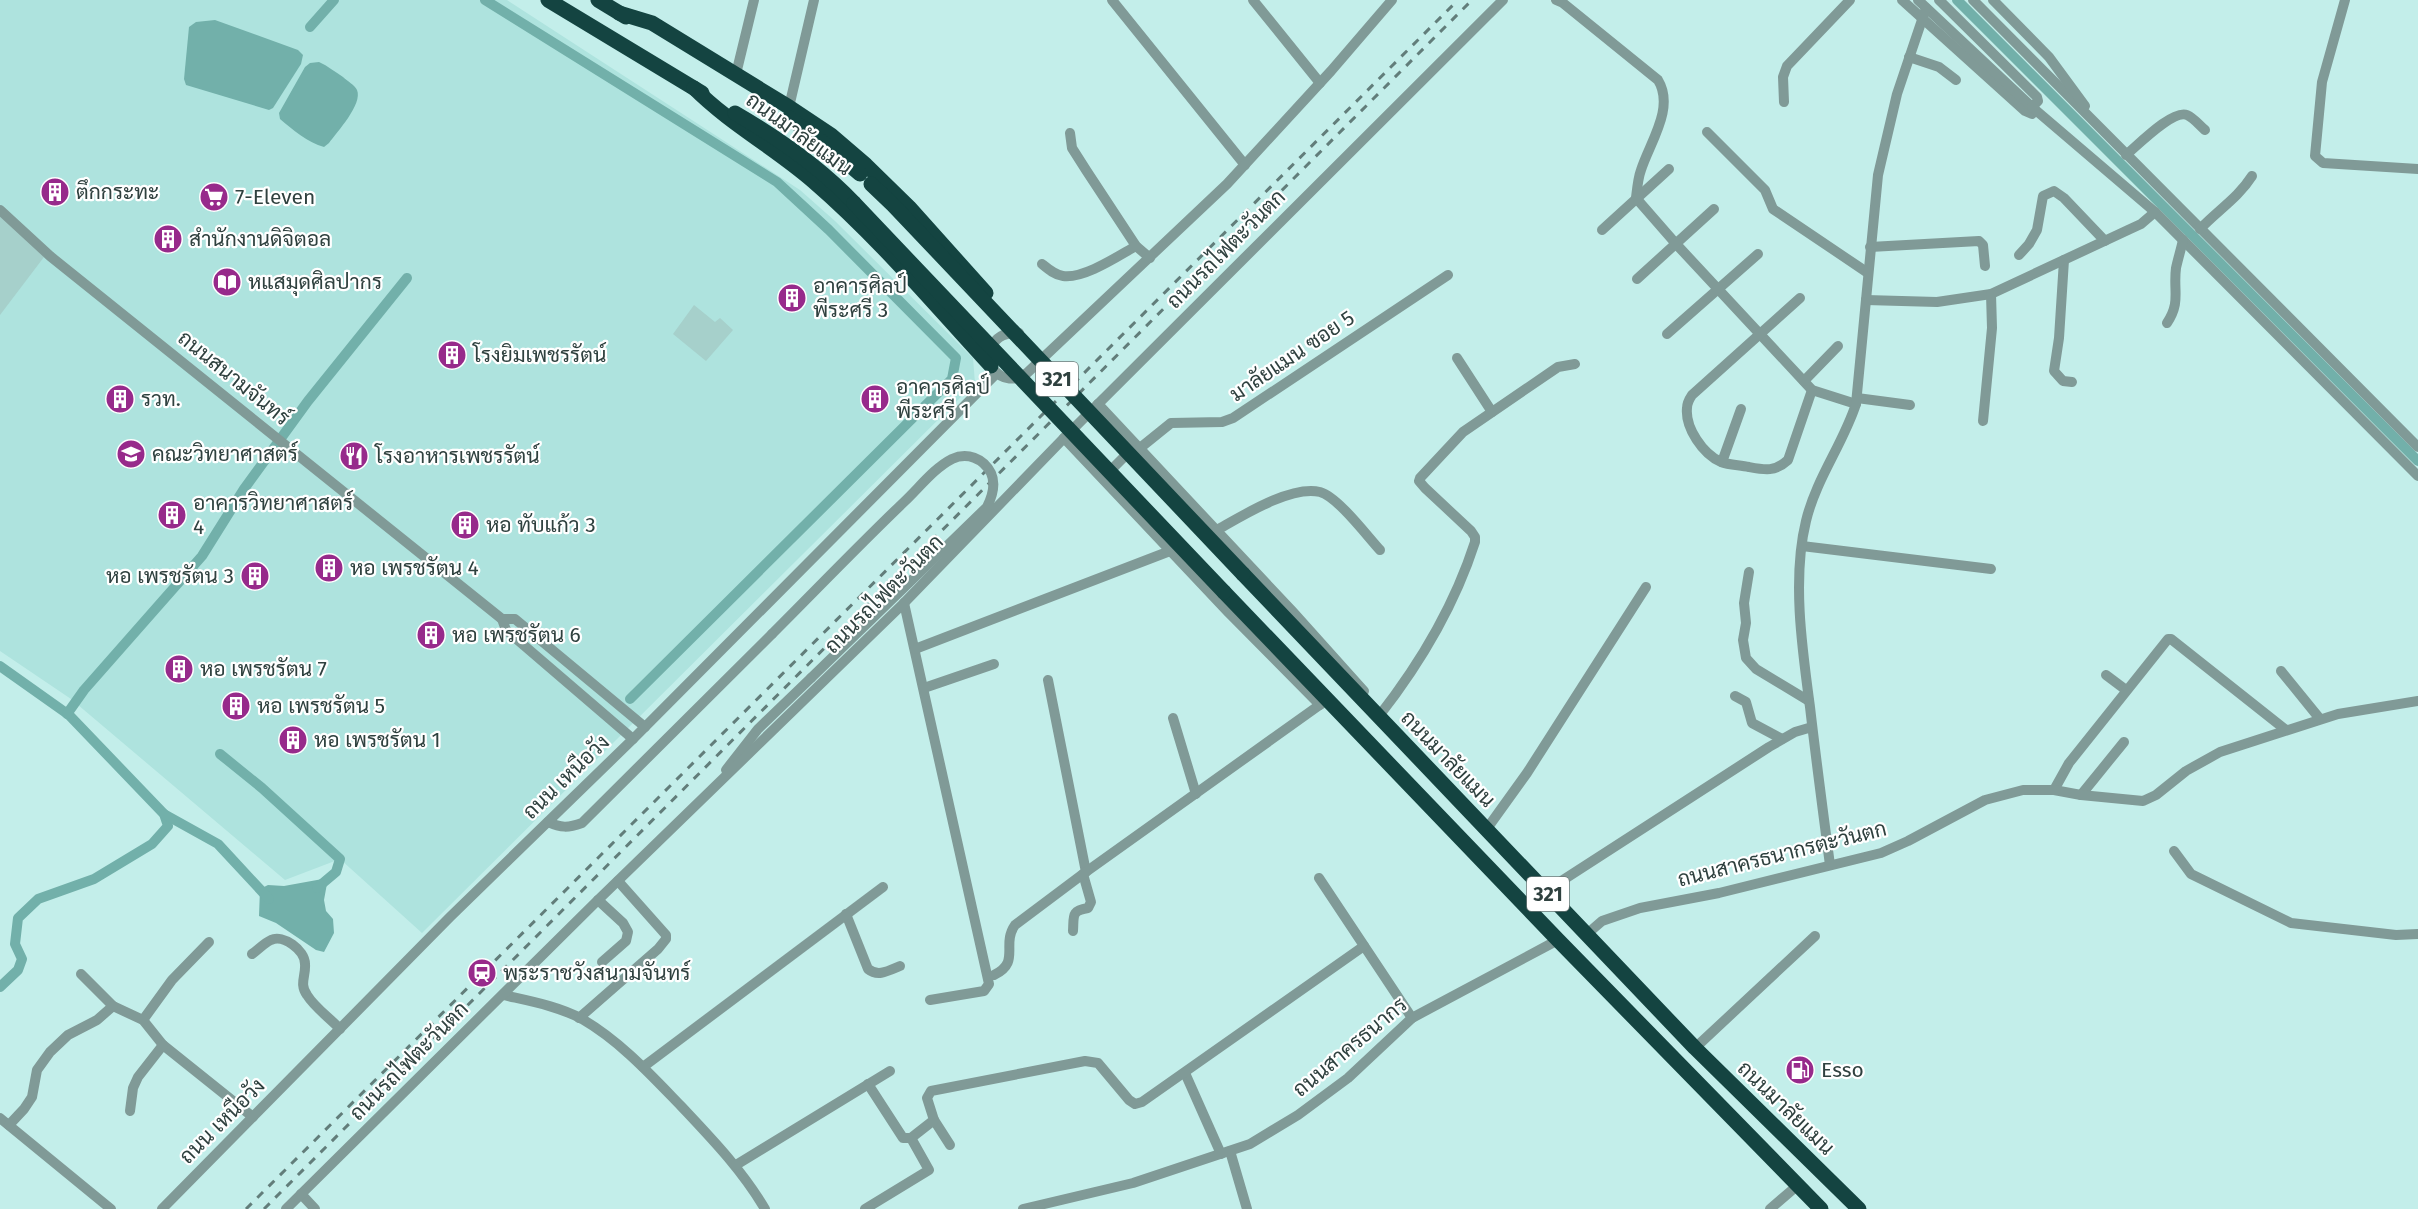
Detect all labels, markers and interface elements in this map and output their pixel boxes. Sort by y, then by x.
street label: ถนนมาลัยแมน [741,87,857,181]
building icon: ตึกกระทะ [39,176,71,208]
place label: ตึกกระทะ [76,179,159,205]
supermarket icon: 7-Eleven [198,181,230,213]
place label: 7-Eleven [235,184,315,210]
street label: ถนนรถไฟตะวันตก [1161,184,1291,314]
building icon: สำนักงานดิจิตอล [152,223,184,255]
place label: สำนักงานดิจิตอล [189,226,331,252]
library icon: หแสมุดศิลปากร [211,266,243,298]
place label: หแสมุดศิลปากร [248,269,382,296]
place label: อาคารศิลป์ พีระศรี 3 [813,271,907,323]
building icon: อาคารศิลป์ พีระศรี 3 [776,282,808,314]
street label: มาลัยแมน ซอย 5 [1225,305,1359,407]
street label: ถนนสนามจันทร์ [173,324,296,431]
building icon: โรงยิมเพชรรัตน์ [436,339,468,371]
place label: โรงยิมเพชรรัตน์ [472,341,606,368]
road number: 321 [1036,362,1078,396]
place label: อาคารศิลป์ พีระศรี 1 [896,372,990,424]
building icon: รวท. [104,383,136,415]
building icon: อาคารศิลป์ พีระศรี 1 [859,383,891,415]
place label: รวท. [141,386,181,412]
school or university icon: คณะวิทยาศาสตร์ [115,438,147,470]
place label: คณะวิทยาศาสตร์ [152,440,298,467]
restaurant icon: โรงอาหารเพชรรัตน์ [338,440,370,472]
place label: โรงอาหารเพชรรัตน์ [374,442,540,469]
place label: อาคารวิทยาศาสตร์ 4 [193,489,353,540]
building icon: อาคารวิทยาศาสตร์ 4 [156,499,188,531]
building icon: หอ ทับแก้ว 3 [449,509,481,541]
place label: หอ ทับแก้ว 3 [486,512,596,538]
street label: ถนนรถไฟตะวันตก [819,529,949,659]
building icon: หอ เพรชรัตน 4 [313,552,345,584]
place label: หอ เพรชรัตน 4 [350,555,479,581]
building icon: หอ เพรชรัตน 3 [239,560,271,592]
place label: หอ เพรชรัตน 3 [106,563,234,589]
building icon: หอ เพรชรัตน 6 [415,619,447,651]
place label: หอ เพรชรัตน 6 [452,622,581,648]
building icon: หอ เพรชรัตน 7 [163,653,195,685]
place label: หอ เพรชรัตน 7 [200,656,327,682]
building icon: หอ เพรชรัตน 5 [220,690,252,722]
place label: หอ เพรชรัตน 5 [257,693,385,719]
street label: ถนนมาลัยแมน [1395,705,1501,813]
building icon: หอ เพรชรัตน 1 [277,724,309,756]
place label: หอ เพรชรัตน 1 [314,727,441,753]
street label: ถนน เหนือวัง [517,729,615,825]
street label: ถนนสาครธนากรตะวันตก [1675,815,1889,893]
road number: 321 [1527,877,1569,911]
station icon: พระราชวังสนามจันทร์ [466,957,498,989]
place label: พระราชวังสนามจันทร์ [503,959,691,986]
street label: ถนนสาครธนากร [1287,992,1413,1102]
street label: ถนนรถไฟตะวันตก [344,996,474,1126]
fuel station icon: Esso [1784,1054,1816,1086]
street label: ถนนมาลัยแมน [1732,1055,1840,1161]
place label: Esso [1821,1057,1864,1083]
street label: ถนน เหนือวัง [173,1072,270,1169]

